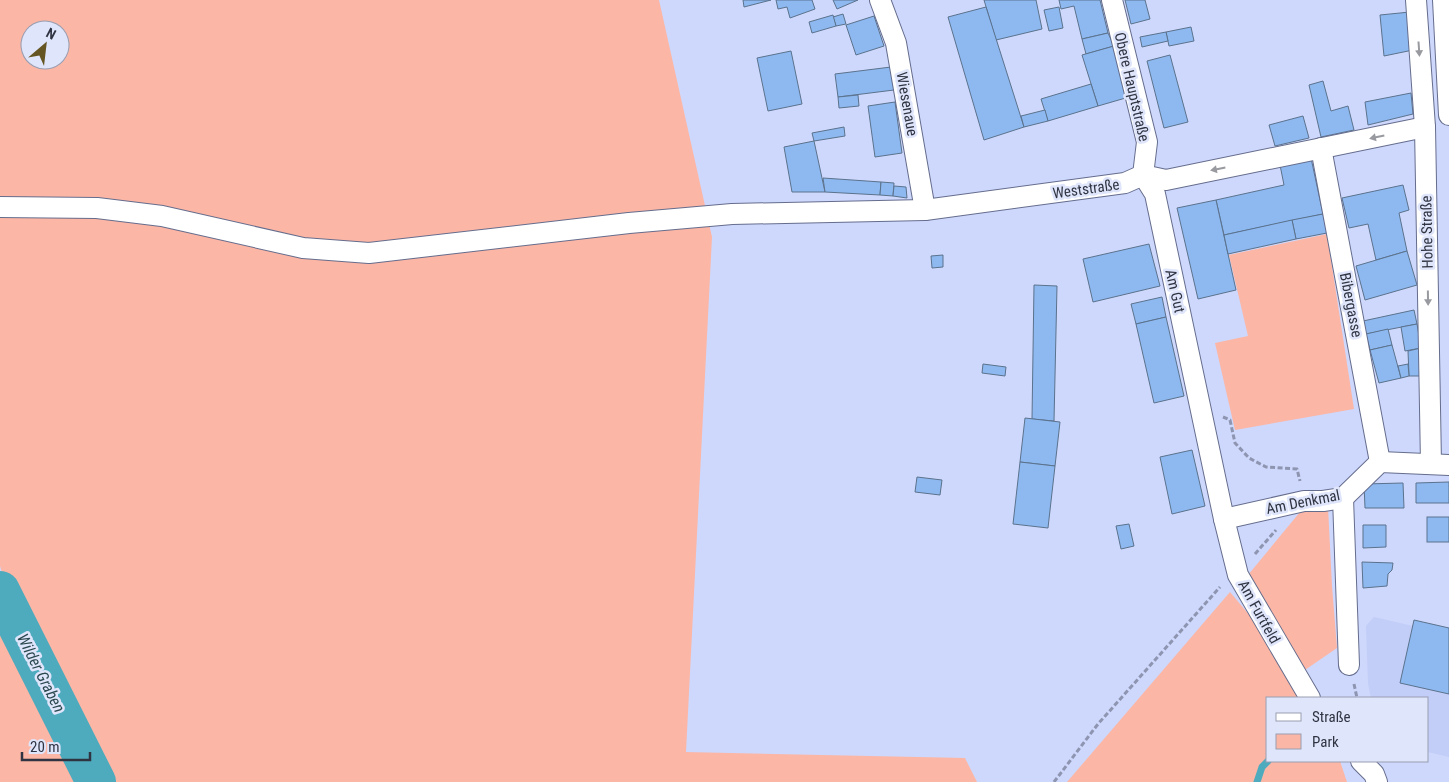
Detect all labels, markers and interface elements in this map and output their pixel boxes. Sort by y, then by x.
north arrow [20,20,70,70]
text: N [44,24,59,43]
street label: Obere Hauptstraße [1111,31,1153,143]
one-way arrow [1416,41,1424,57]
street label: Wiesenaue [893,71,921,137]
one-way arrow [1369,133,1385,141]
one-way arrow [1210,165,1226,173]
street label: Weststraße [1052,175,1120,203]
street label: Hohe Straße [1417,195,1437,269]
street label: Am Gut [1161,268,1189,314]
street label: Bibergasse [1336,271,1366,339]
one-way arrow [1424,291,1432,307]
street label: Am Denkmal [1265,486,1341,518]
street label: Am Furtfeld [1234,577,1284,647]
water label: Wilder Graben [13,630,69,716]
legend [1266,697,1429,762]
text: Straße [1312,708,1351,726]
scale bar [22,730,90,762]
text: Park [1312,733,1339,751]
text: 20 m [30,738,60,756]

